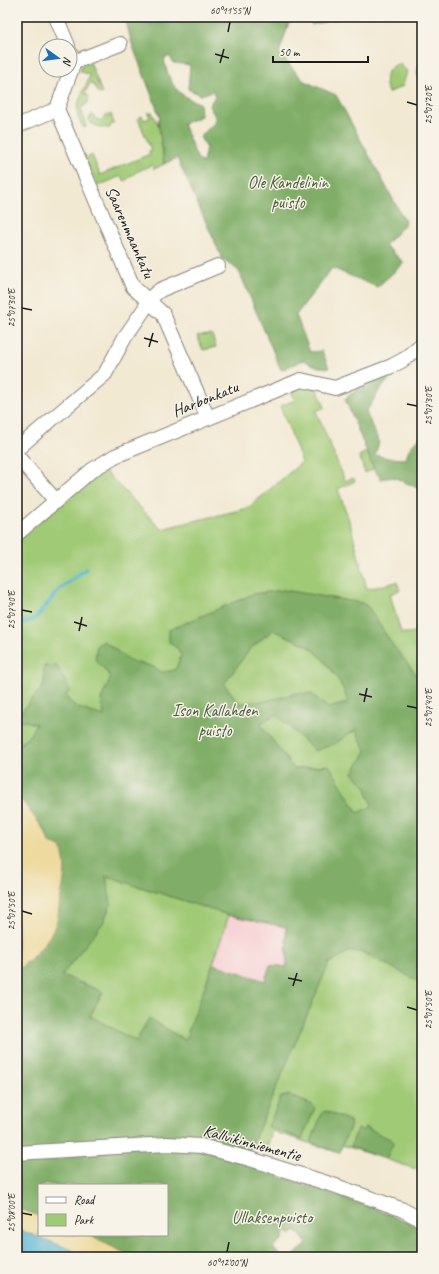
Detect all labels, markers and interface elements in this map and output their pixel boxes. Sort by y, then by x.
text: 60°11'55"N [210,4,252,17]
north arrow [38,38,78,78]
scale bar [273,38,368,64]
text: 50 m [279,44,301,60]
text: N [60,55,75,68]
text: 25°07'20"E [422,84,435,124]
park label: Ole Kandelinin puisto [248,172,330,213]
street label: Saarenmaankatu [100,183,160,283]
text: 25°07'30"E [5,287,18,327]
street label: Harbonkatu [169,376,243,422]
text: 25°07'30"E [422,385,435,425]
text: 25°07'40"E [5,589,18,629]
text: 25°07'40"E [422,687,435,727]
park label: Ison Kallahden puisto [172,700,259,741]
text: 25°07'50"E [5,890,18,930]
text: 25°07'50"E [422,989,435,1029]
street label: Kallvikinniementie [201,1120,305,1166]
legend [38,1184,168,1236]
text: 25°08'00"E [5,1192,18,1232]
text: Road [74,1192,96,1208]
park label: Ullaksenpuisto [232,1207,314,1228]
text: Park [74,1212,95,1228]
text: 60°12'00"N [207,1256,249,1269]

